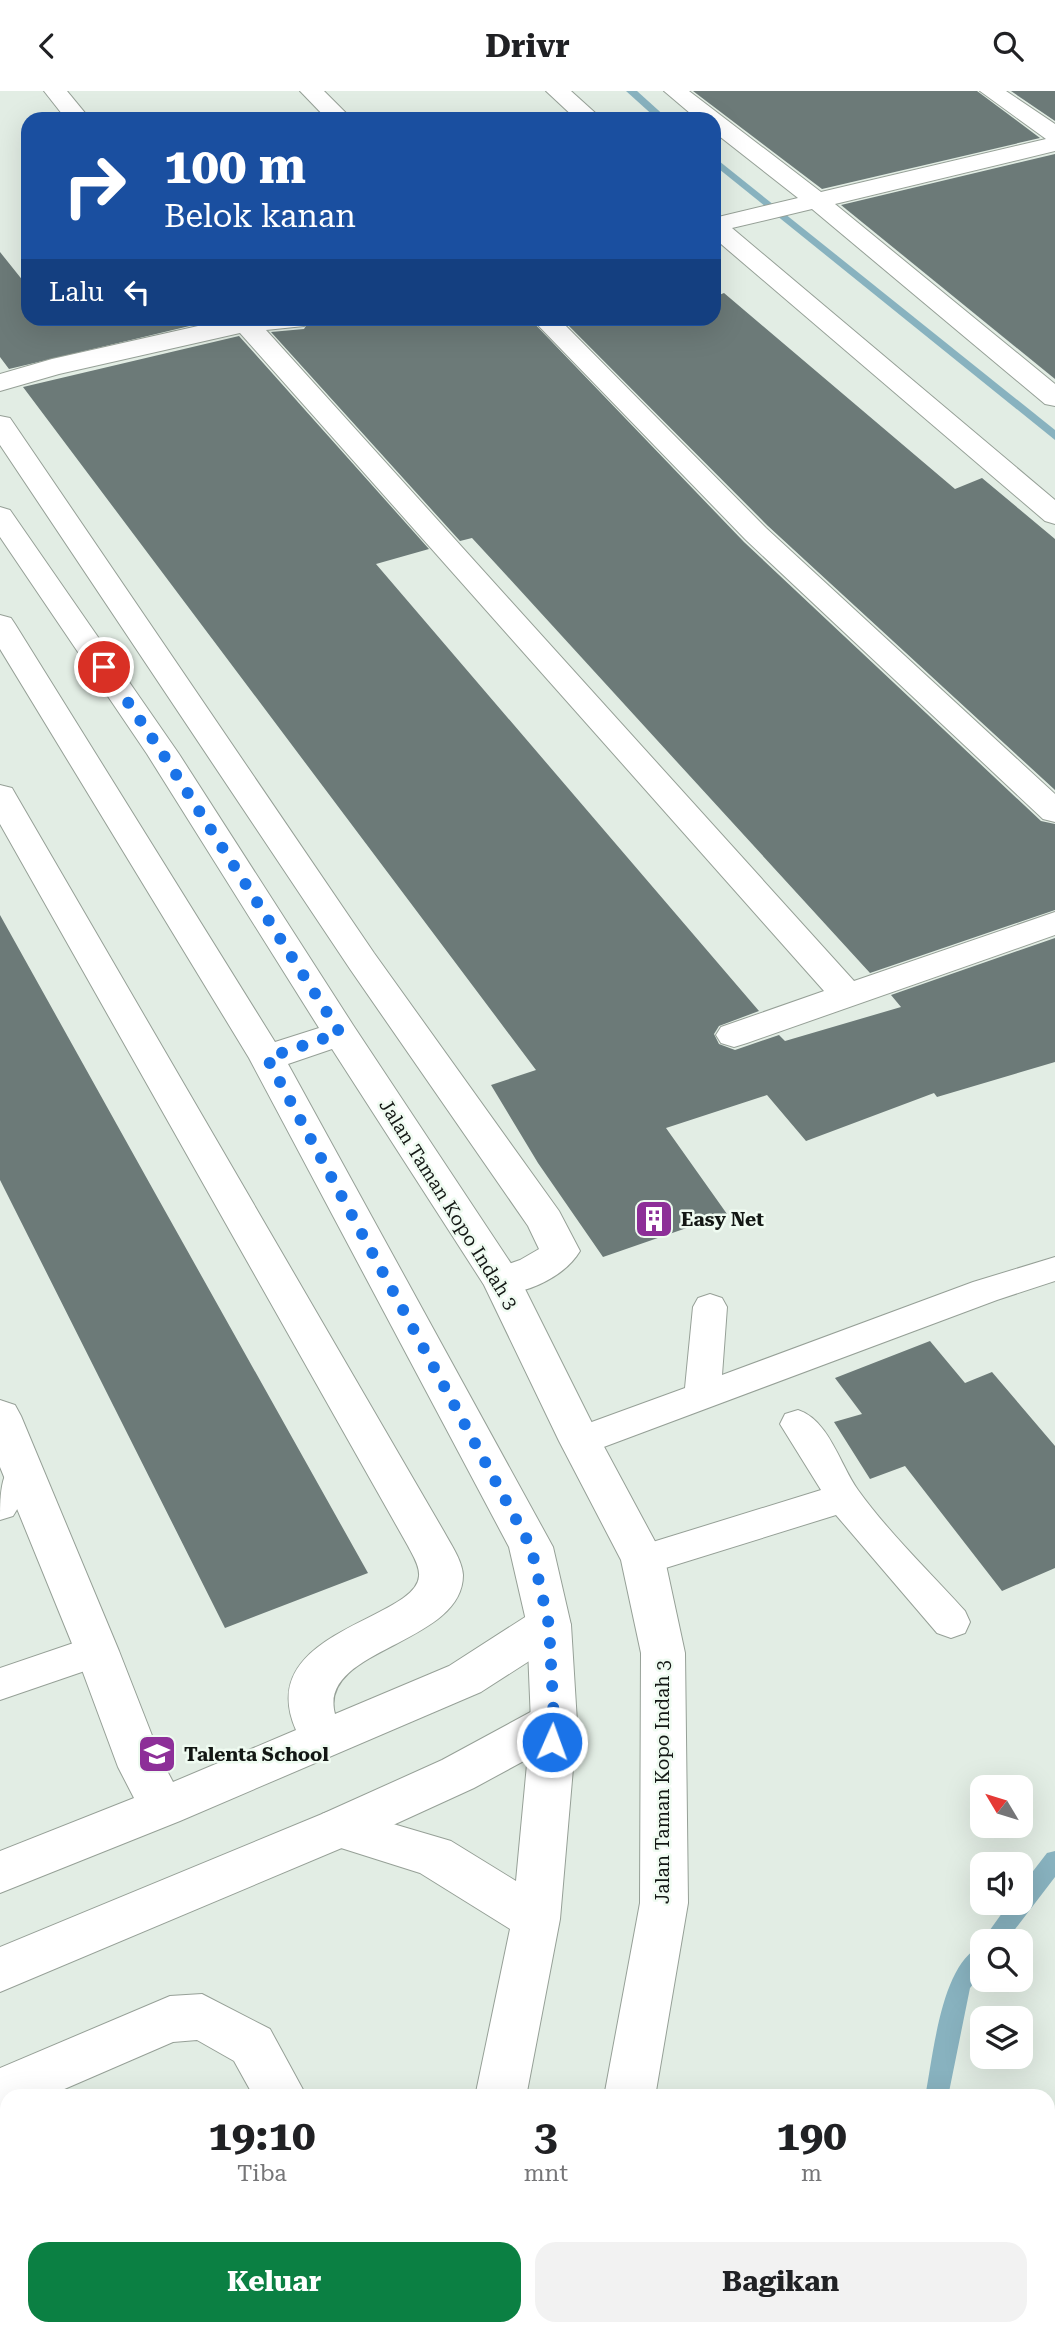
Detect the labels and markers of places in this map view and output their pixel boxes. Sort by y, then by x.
pin [74,637,134,697]
building icon: Easy Net [633,1198,675,1240]
place label: Easy Net [681,1208,764,1231]
school or university icon: Talenta School [136,1733,178,1775]
place label: Talenta School [184,1743,329,1766]

